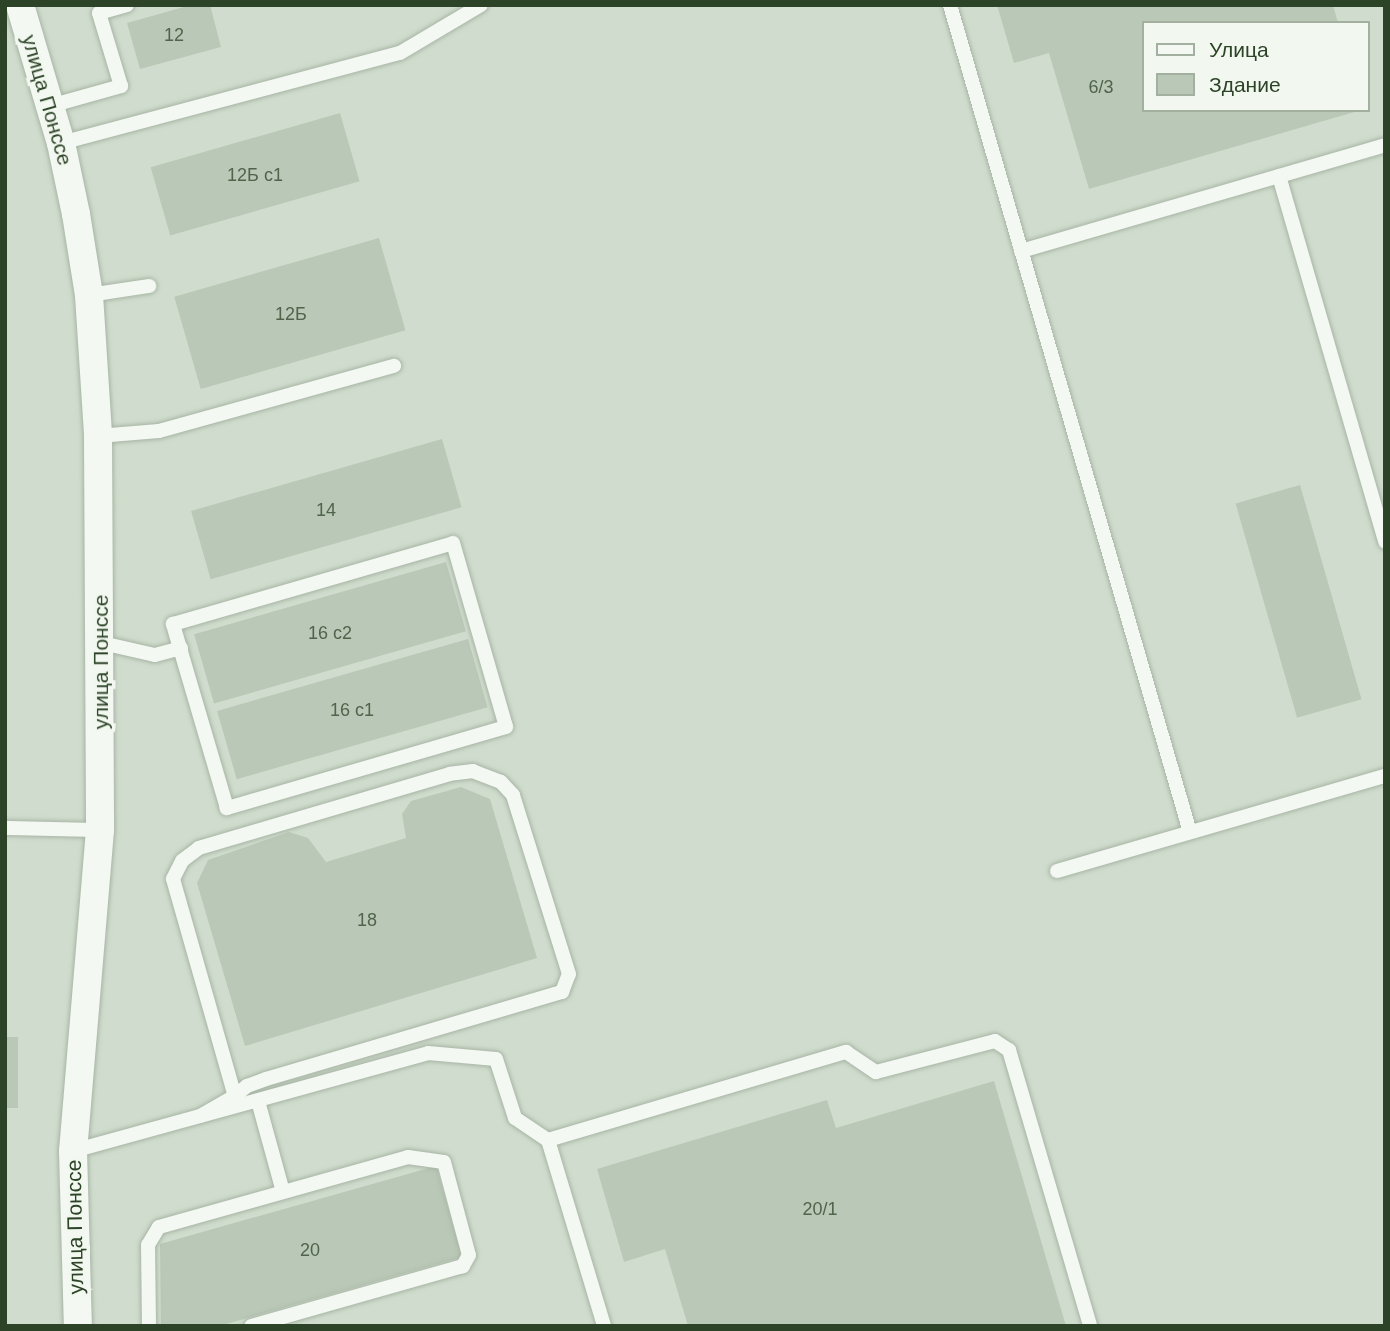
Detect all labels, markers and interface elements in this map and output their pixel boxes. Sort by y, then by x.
legend [1142,21,1369,112]
house number: 12 [164,24,184,46]
street label: улица Понссе [16,32,78,168]
text: Улица [1209,38,1269,61]
text: Здание [1209,73,1281,96]
house number: 6/3 [1088,76,1114,98]
house number: 12Б с1 [227,164,283,186]
house number: 12Б [275,303,307,325]
house number: 14 [316,499,336,521]
street label: улица Понссе [88,595,114,729]
house number: 16 с2 [308,622,352,644]
house number: 16 с1 [330,699,374,721]
house number: 18 [357,909,377,931]
street label: улица Понссе [61,1159,89,1295]
house number: 20/1 [802,1198,838,1220]
house number: 20 [300,1239,320,1261]

